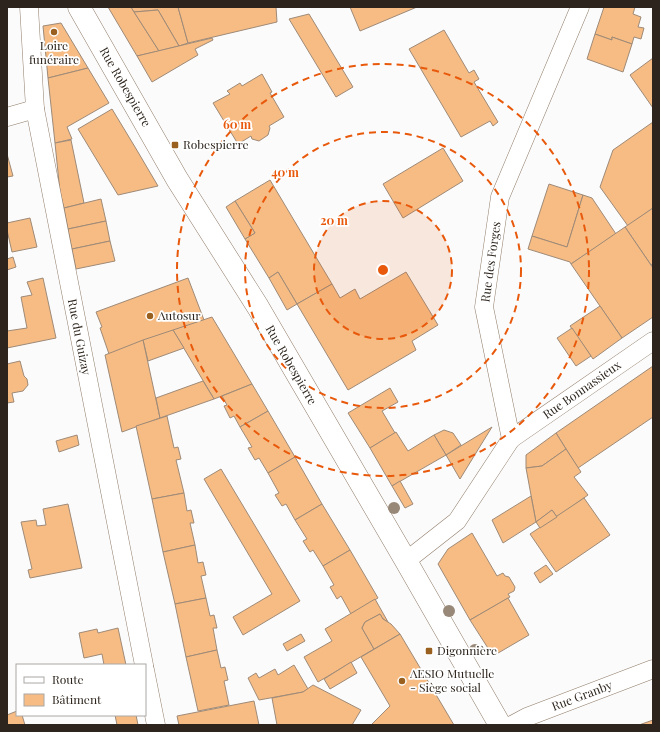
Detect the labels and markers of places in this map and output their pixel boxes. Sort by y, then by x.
marker: Loire funéraire [49,27,59,37]
place label: Loire funéraire [29,37,79,67]
place label: Robespierre [183,136,249,152]
marker: Robespierre [170,140,180,150]
centre of rings [376,263,390,277]
place label: Autosur [157,307,201,323]
marker: Autosur [145,311,155,321]
place label: Digonnière [437,642,497,658]
marker: Digonnière [424,646,434,656]
place label: AESIO Mutuelle - Siège social [409,665,494,695]
marker: AESIO Mutuelle - Siège social [397,676,407,686]

